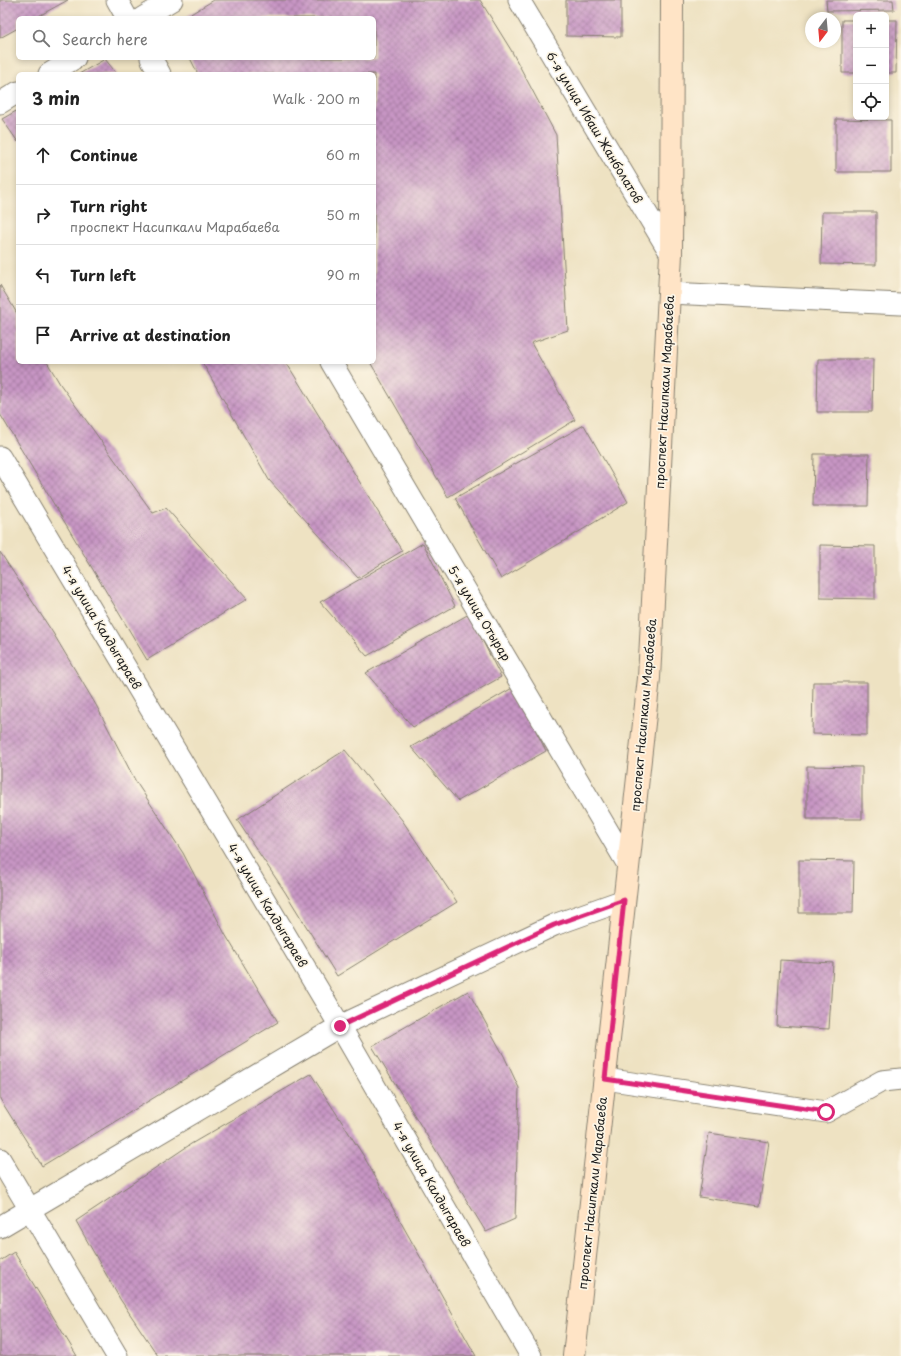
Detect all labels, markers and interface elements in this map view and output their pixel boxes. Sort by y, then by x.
north arrow [805,12,841,48]
map controls [853,12,889,120]
button: + [853,12,889,48]
search box [16,16,376,60]
icon: search [30,27,52,49]
text: Search here [62,27,148,50]
street label: 6-я улица Ибаш Жанболатов [542,48,648,206]
button: − [853,48,889,84]
button: locate [853,84,889,120]
text: 3 min [32,85,80,111]
text: Walk · 200 m [272,89,360,108]
text: Continue [70,143,138,166]
icon: ahead [32,144,54,166]
text: 60 m [326,145,360,164]
text: Turn right [70,194,147,217]
icon: right [32,204,54,226]
text: 50 m [326,205,360,224]
text: проспект Насипкали Марабаева [70,217,280,236]
text: Turn left [70,263,136,286]
icon: left [32,264,54,286]
text: 90 m [327,265,360,284]
street label: проспект Насипкали Марабаева [650,294,678,489]
text: Arrive at destination [70,323,231,346]
icon: arrive [32,324,54,346]
street label: 4-я улица Калдыгараев [58,562,146,692]
street label: 5-я улица Отырар [444,562,516,664]
street label: проспект Насипкали Марабаева [626,617,660,812]
street label: 4-я улица Калдыгараев [224,840,312,970]
route end [331,1017,349,1035]
street label: проспект Насипкали Марабаева [573,1095,611,1290]
route start [817,1103,835,1121]
street label: 4-я улица Калдыгараев [389,1118,475,1250]

